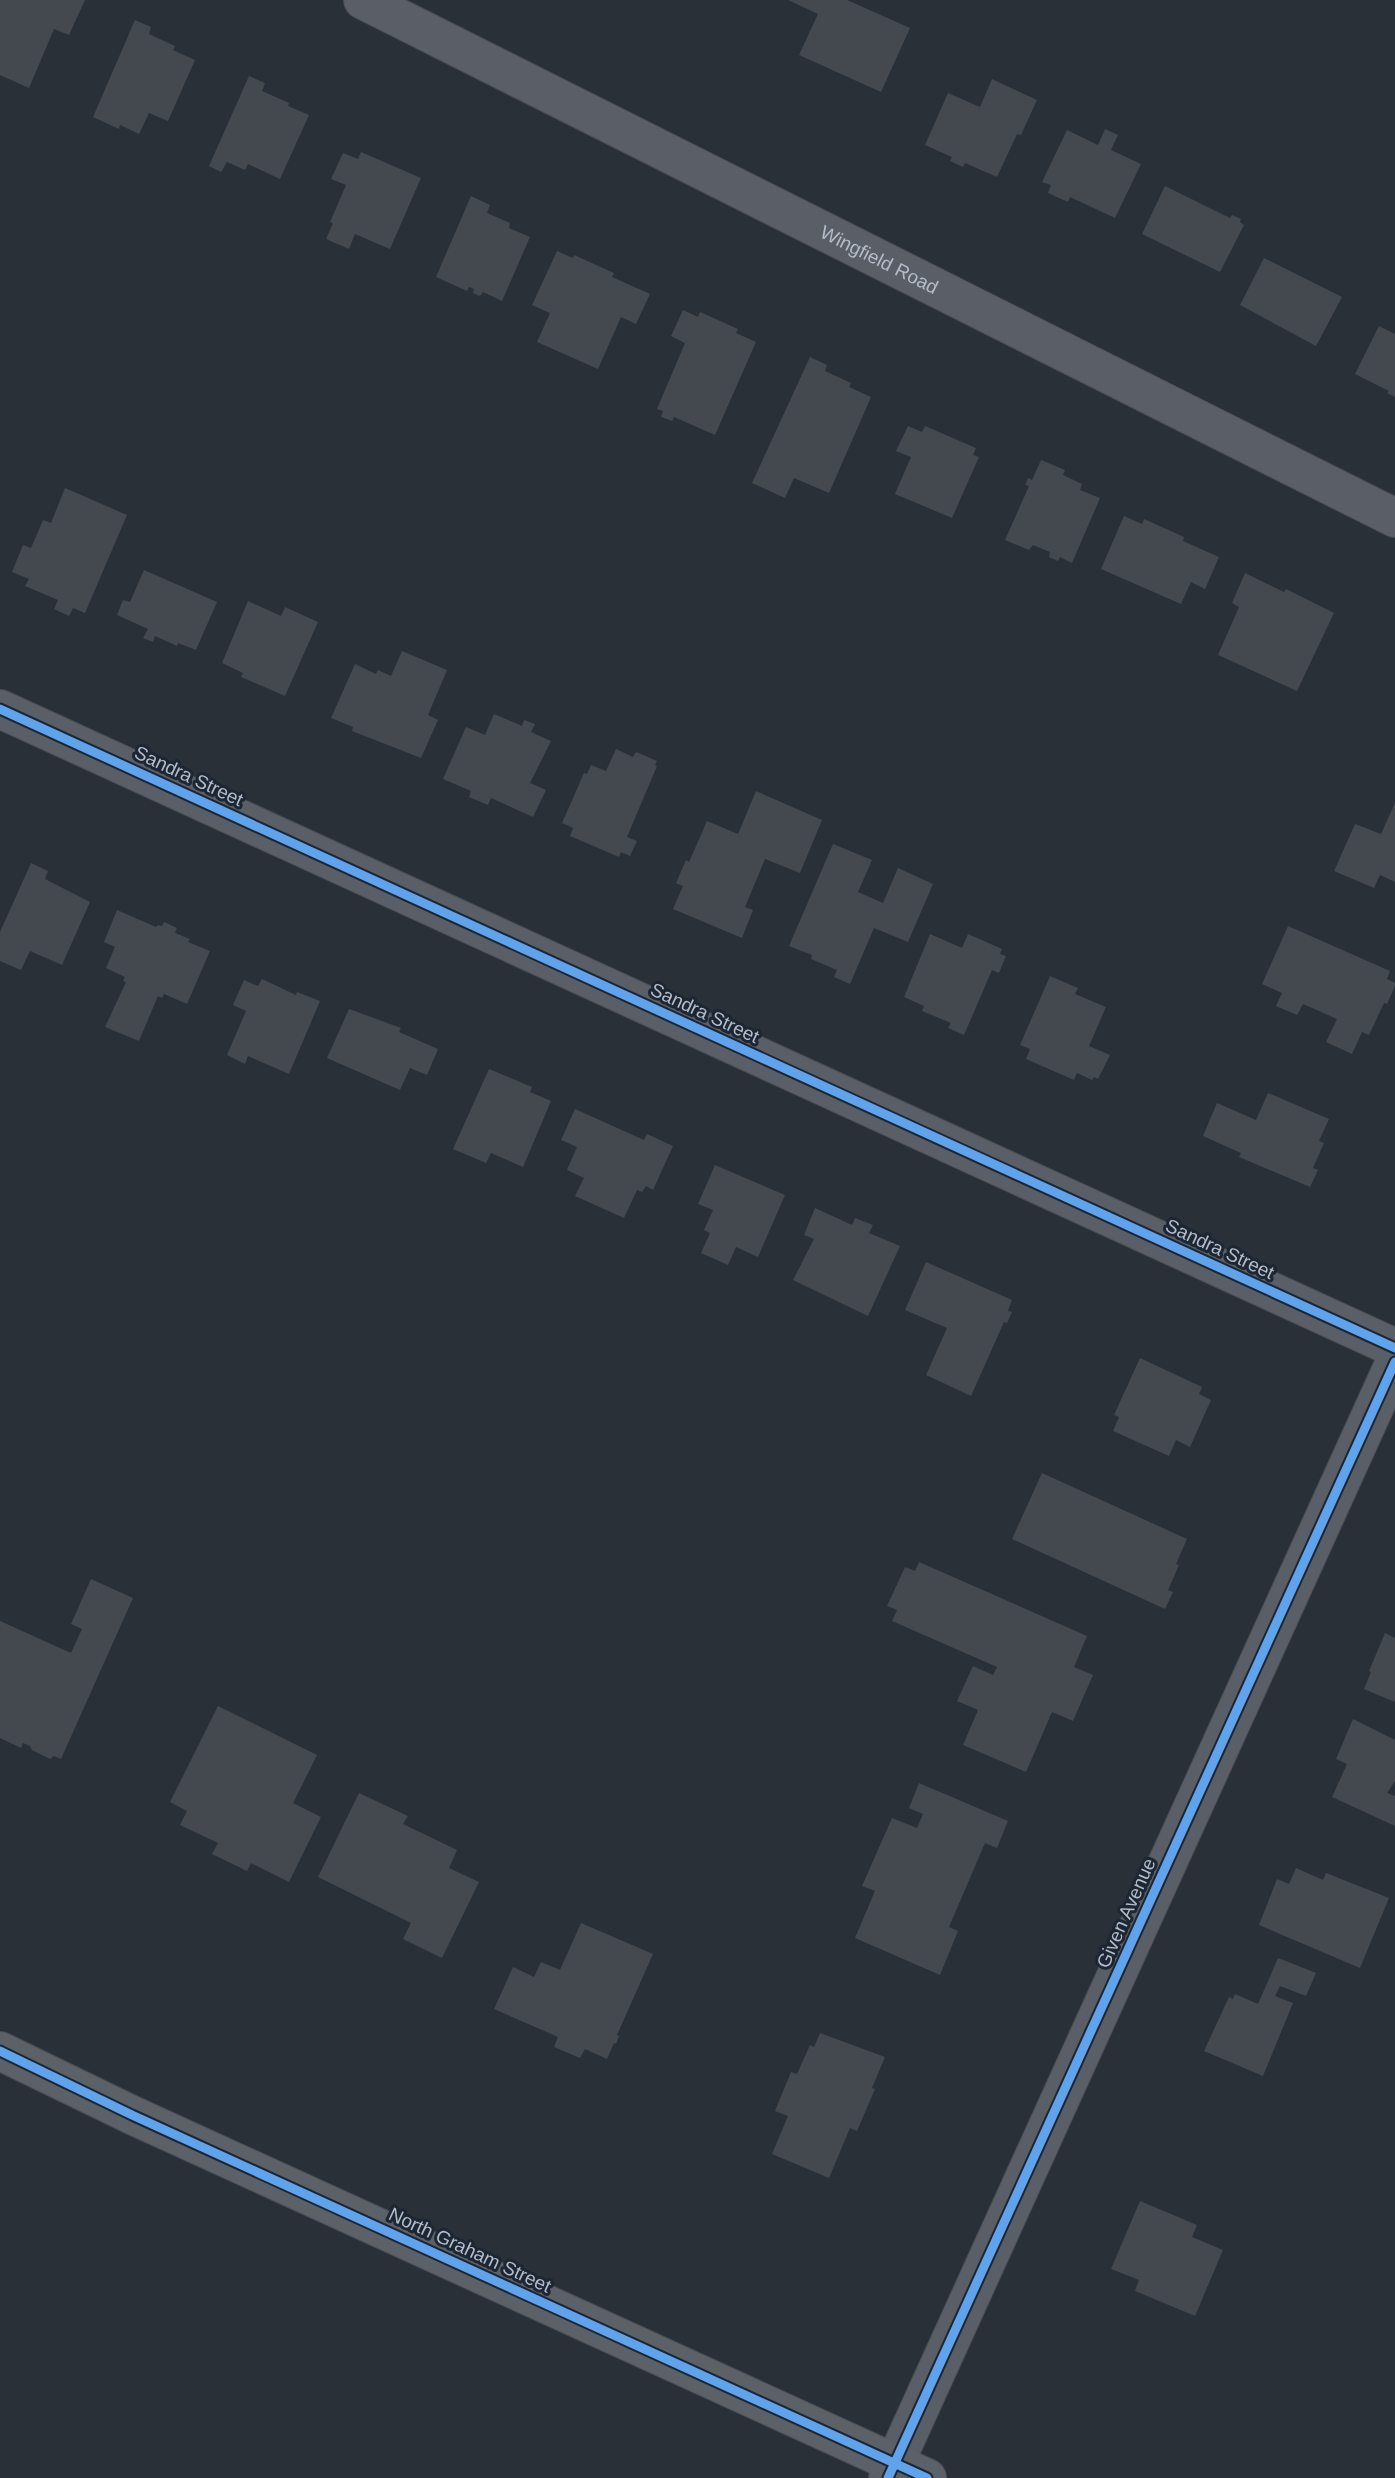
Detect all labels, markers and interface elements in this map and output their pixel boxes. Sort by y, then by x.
street label: Wingfield Road [817,221,942,298]
street label: Sandra Street [131,742,247,811]
street label: Sandra Street [647,979,763,1048]
street label: Sandra Street [1162,1215,1278,1284]
street label: Given Avenue [1092,1855,1160,1971]
street label: North Graham Street [386,2203,555,2297]

